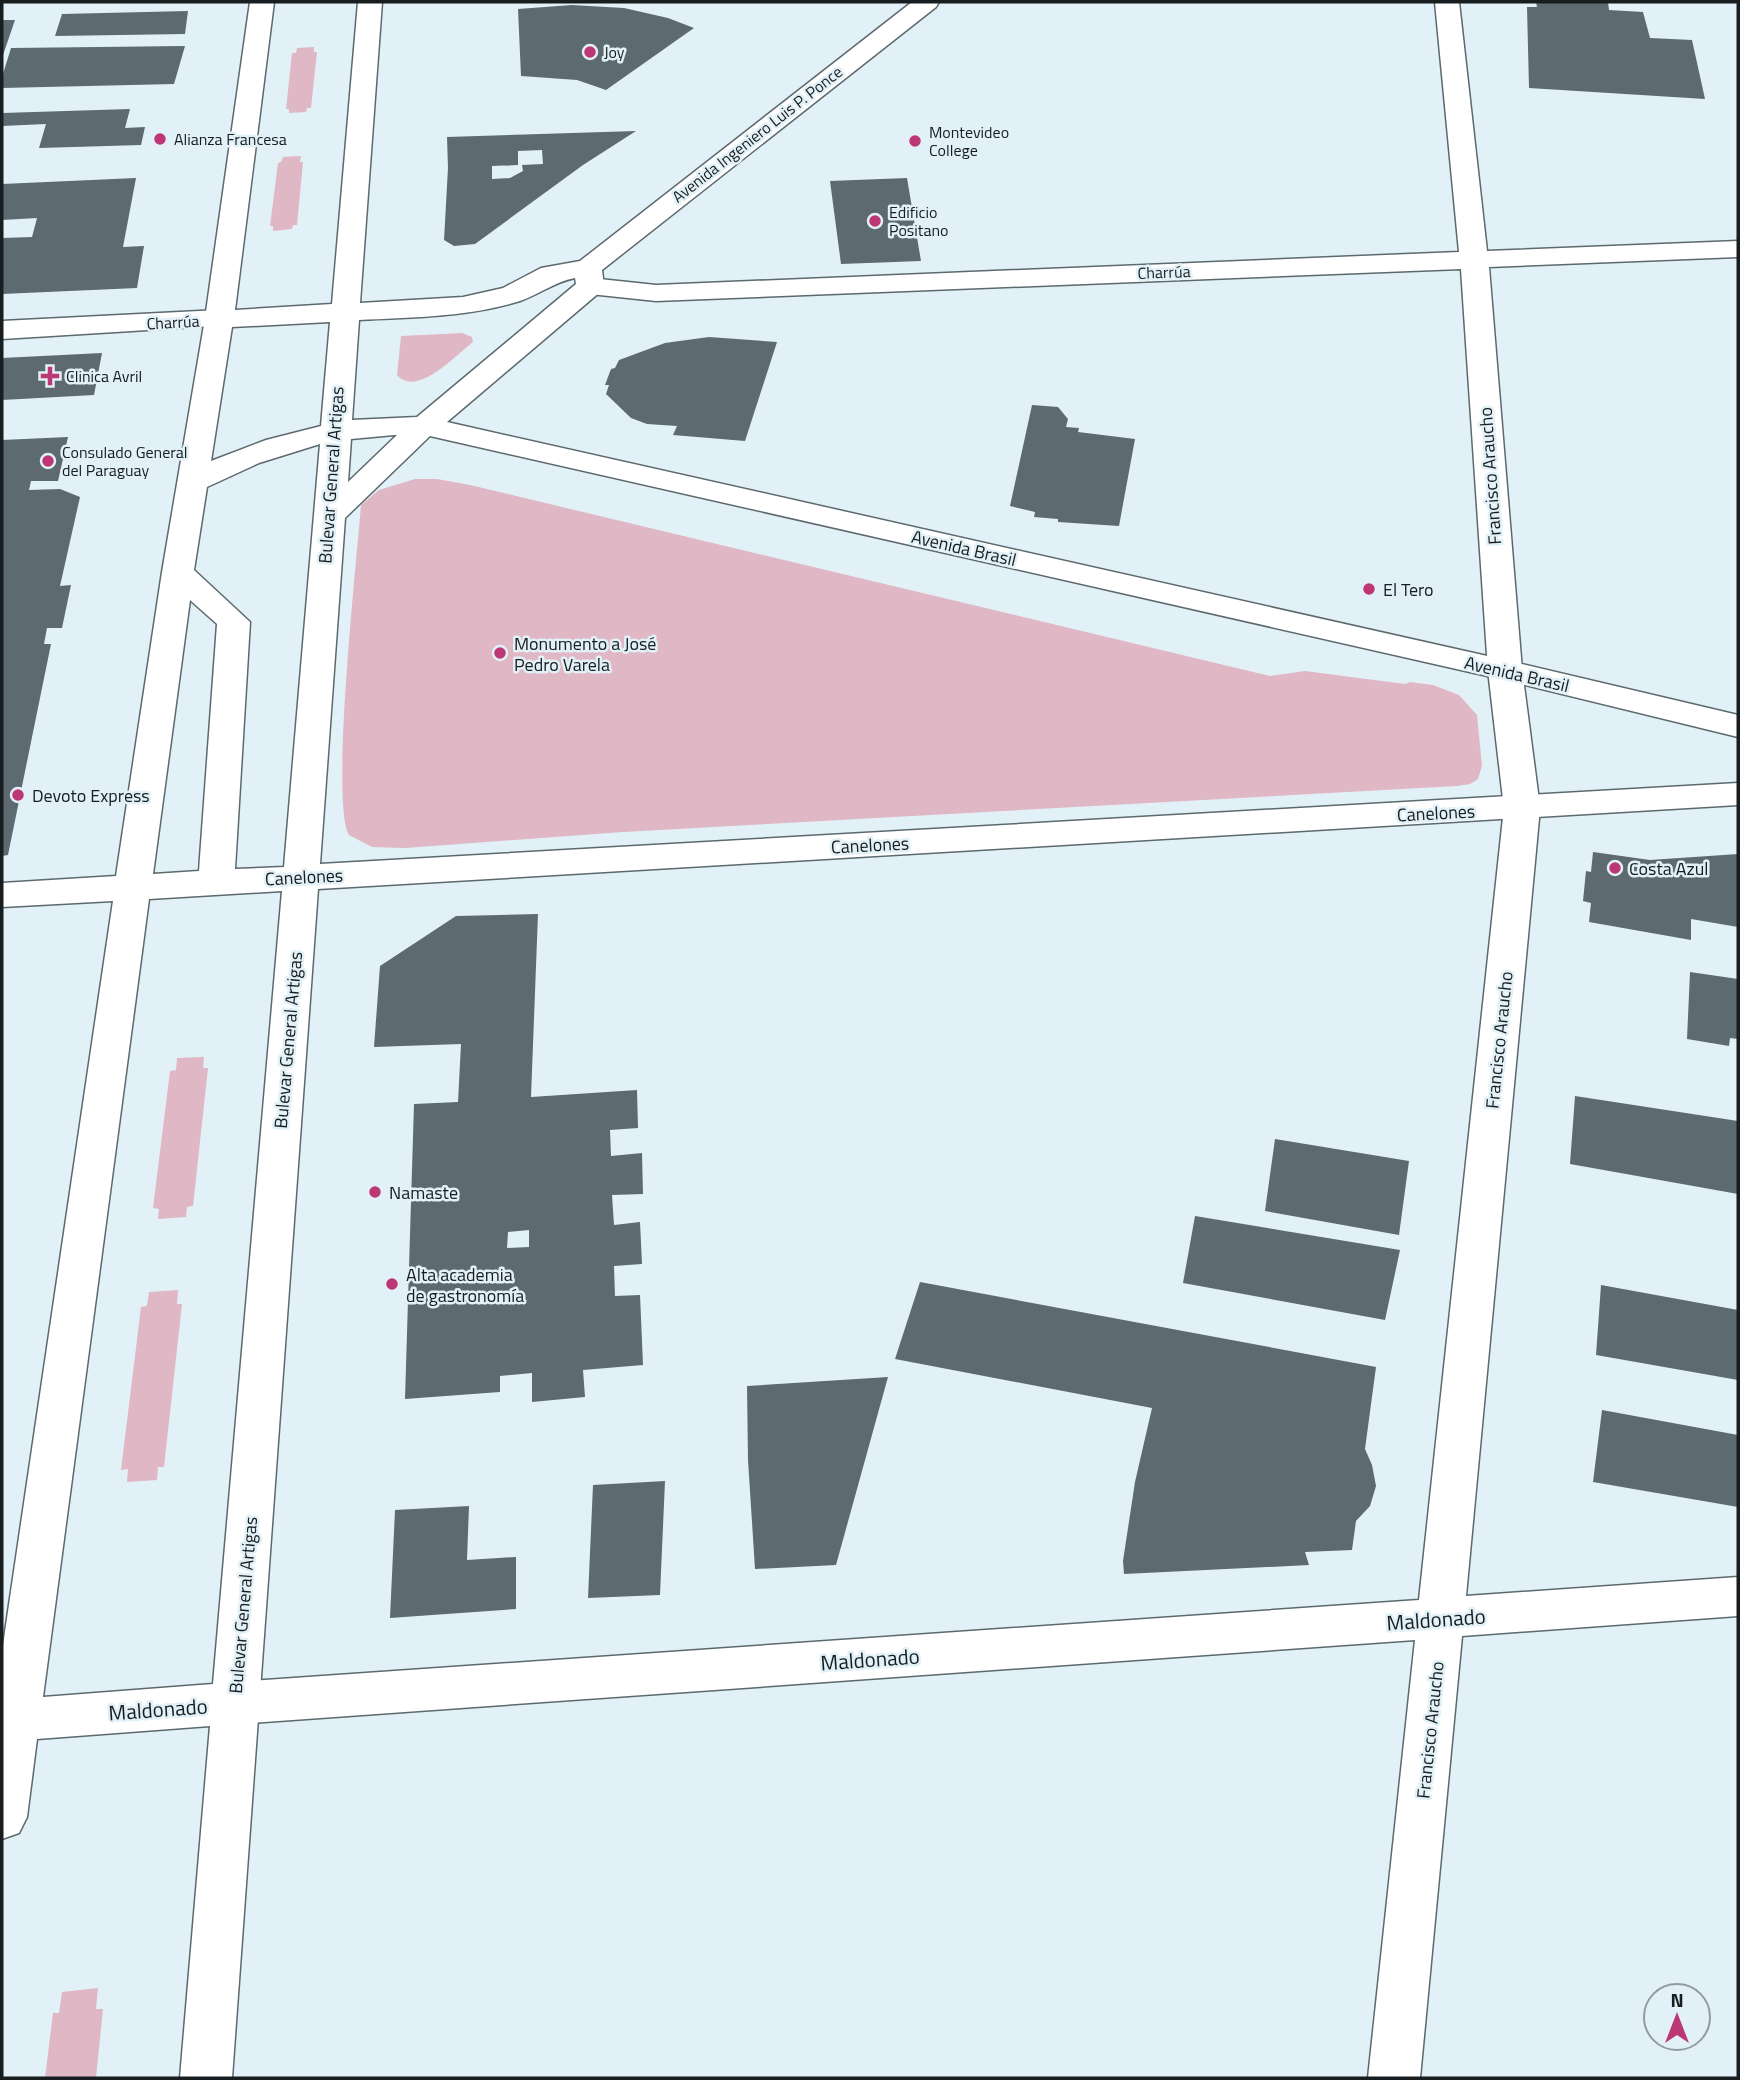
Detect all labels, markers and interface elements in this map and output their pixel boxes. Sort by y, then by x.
place label: Joy [604,40,625,64]
marker: Joy [582,44,598,60]
street label: Avenida Ingeniero Luis P. Ponce [667,60,847,208]
place label: Montevideo College [929,120,1009,162]
place label: Alianza Francesa [174,127,287,151]
marker: Alianza Francesa [152,131,168,147]
marker: Montevideo College [907,133,923,149]
place label: Edificio Positano [889,200,949,242]
marker: Edificio Positano [867,213,883,229]
street label: Charrúa [1137,259,1191,285]
street label: Charrúa [146,309,200,335]
place label: Clinica Avril [66,364,142,388]
marker: Clinica Avril [40,366,60,386]
street label: Bulevar General Artigas [311,385,351,565]
street label: Francisco Araucho [1472,406,1508,546]
place label: Consulado General del Paraguay [62,440,188,482]
marker: Consulado General del Paraguay [40,453,56,469]
street label: Avenida Brasil [909,523,1019,573]
place label: El Tero [1383,576,1434,603]
marker: El Tero [1361,581,1377,597]
place label: Monumento a José Pedro Varela [514,630,656,678]
marker: Monumento a José Pedro Varela [492,645,508,661]
street label: Avenida Brasil [1462,649,1572,699]
place label: Devoto Express [32,782,150,809]
marker: Devoto Express [10,787,26,803]
street label: Canelones [1396,797,1476,829]
street label: Canelones [830,829,910,861]
place label: Costa Azul [1629,855,1708,882]
marker: Costa Azul [1607,860,1623,876]
street label: Canelones [264,861,344,893]
street label: Bulevar General Artigas [267,950,309,1130]
street label: Francisco Araucho [1478,970,1520,1110]
place label: Namaste [389,1179,458,1206]
marker: Namaste [367,1184,383,1200]
place label: Alta academia de gastronomía [406,1261,524,1309]
marker: Alta academia de gastronomía [384,1276,400,1292]
street label: Bulevar General Artigas [222,1515,264,1695]
street label: Maldonado [1385,1600,1487,1638]
street label: Maldonado [819,1640,921,1678]
street label: Francisco Araucho [1409,1660,1451,1800]
street label: Maldonado [107,1690,209,1728]
north arrow [1642,1982,1712,2052]
text: N [1670,1985,1684,2014]

